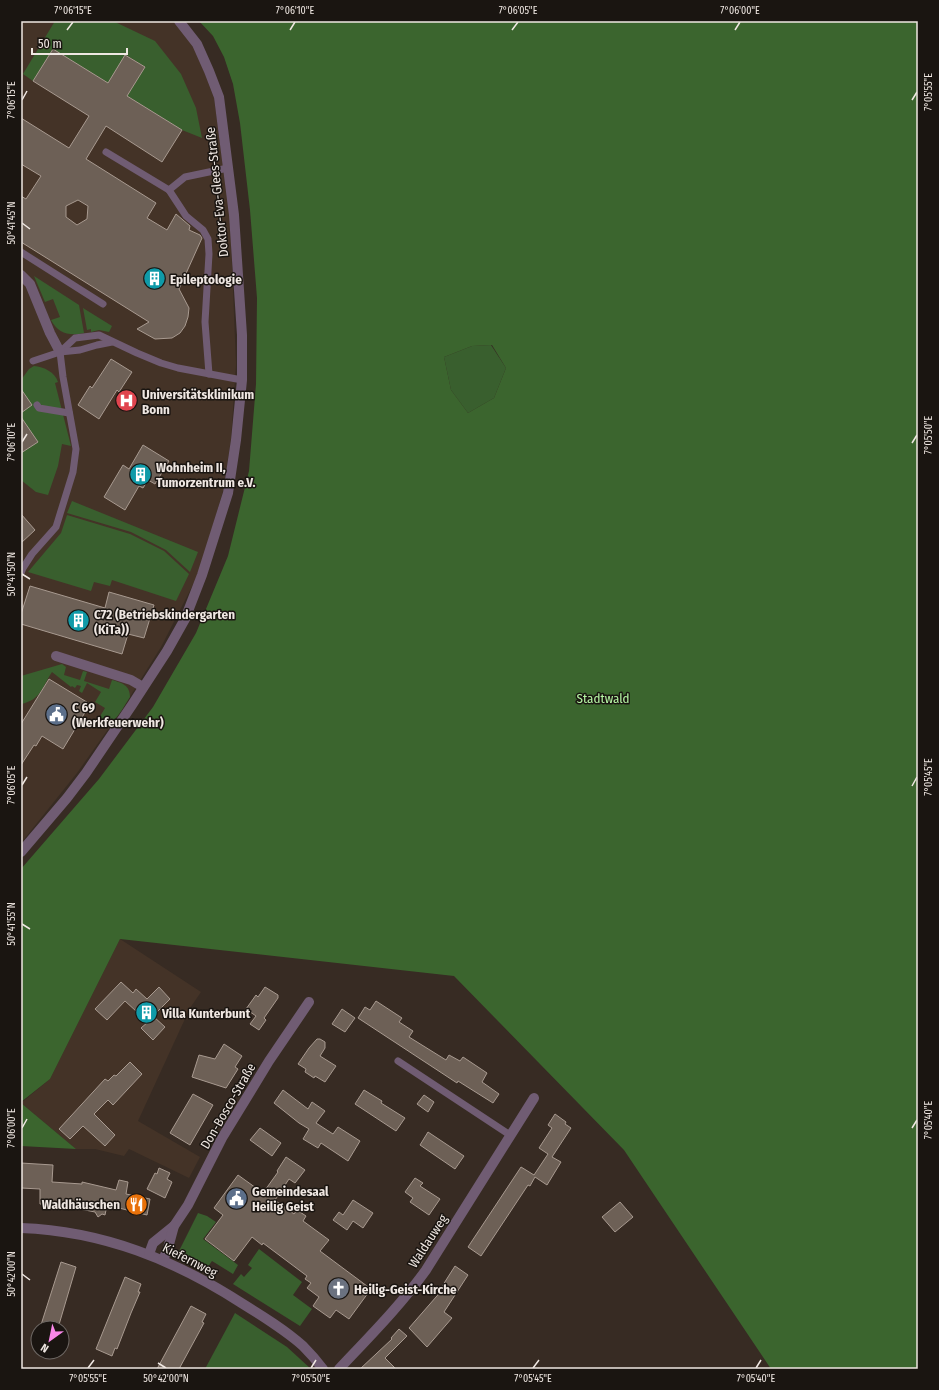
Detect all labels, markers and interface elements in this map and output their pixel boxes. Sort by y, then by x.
text: 7°06'15"E [54,5,92,17]
text: 7°06'10"E [276,5,314,17]
text: 7°06'05"E [499,5,538,17]
text: 7°06'00"E [720,5,760,17]
scale bar [32,30,127,56]
text: 50 m [38,37,62,51]
text: 7°05'55"E [923,73,935,111]
text: 7°06'15"E [6,81,18,119]
street label: Doktor-Eva-Glees-Straße [203,126,231,258]
text: 50°41'45"N [6,201,18,245]
building icon: Epileptologie [142,266,168,292]
place label: Epileptologie [170,272,242,287]
place label: Universitätsklinikum Bonn [142,387,254,417]
hospital icon: Universitätsklinikum Bonn [114,388,140,414]
text: 7°05'50"E [923,415,935,454]
text: 7°06'10"E [6,423,18,461]
place label: Wohnheim II, Tumorzentrum e.V. [156,460,255,490]
building icon: Wohnheim II, Tumorzentrum e.V. [127,461,153,487]
text: 50°41'50"N [6,552,18,596]
place label: C72 (Betriebskindergarten (KiTa)) [94,607,235,637]
building icon: C72 (Betriebskindergarten (KiTa)) [66,608,92,634]
park label: Stadtwald [576,691,630,706]
place label: C 69 (Werkfeuerwehr) [72,700,164,730]
public building icon: C 69 (Werkfeuerwehr) [43,701,69,727]
text: 7°05'45"E [923,758,935,796]
text: 7°06'05"E [6,765,18,804]
text: 50°41'55"N [6,902,18,946]
building icon: Villa Kunterbunt [134,1000,160,1026]
place label: Villa Kunterbunt [161,1006,251,1021]
street label: Don-Bosco-Straße [197,1060,259,1152]
text: 7°05'40"E [923,1101,935,1139]
text: 7°06'00"E [6,1108,18,1148]
place label: Gemeindesaal Heilig Geist [252,1184,329,1214]
public building icon: Gemeindesaal Heilig Geist [223,1185,249,1211]
restaurant icon: Waldhäuschen [123,1191,149,1217]
place label: Waldhäuschen [42,1197,120,1212]
street label: Waldauweg [405,1211,451,1270]
street label: Kiefernweg [160,1240,221,1281]
text: 50°42'00"N [6,1251,18,1297]
church icon: Heilig-Geist-Kirche [326,1276,352,1302]
place label: Heilig-Geist-Kirche [354,1282,457,1297]
north arrow [30,1320,70,1360]
text: N [39,1341,51,1355]
text: 7°05'55"E [69,1373,107,1385]
text: 50°42'00"N [143,1373,189,1385]
text: 7°05'50"E [292,1373,331,1385]
text: 7°05'45"E [514,1373,552,1385]
text: 7°05'40"E [737,1373,775,1385]

